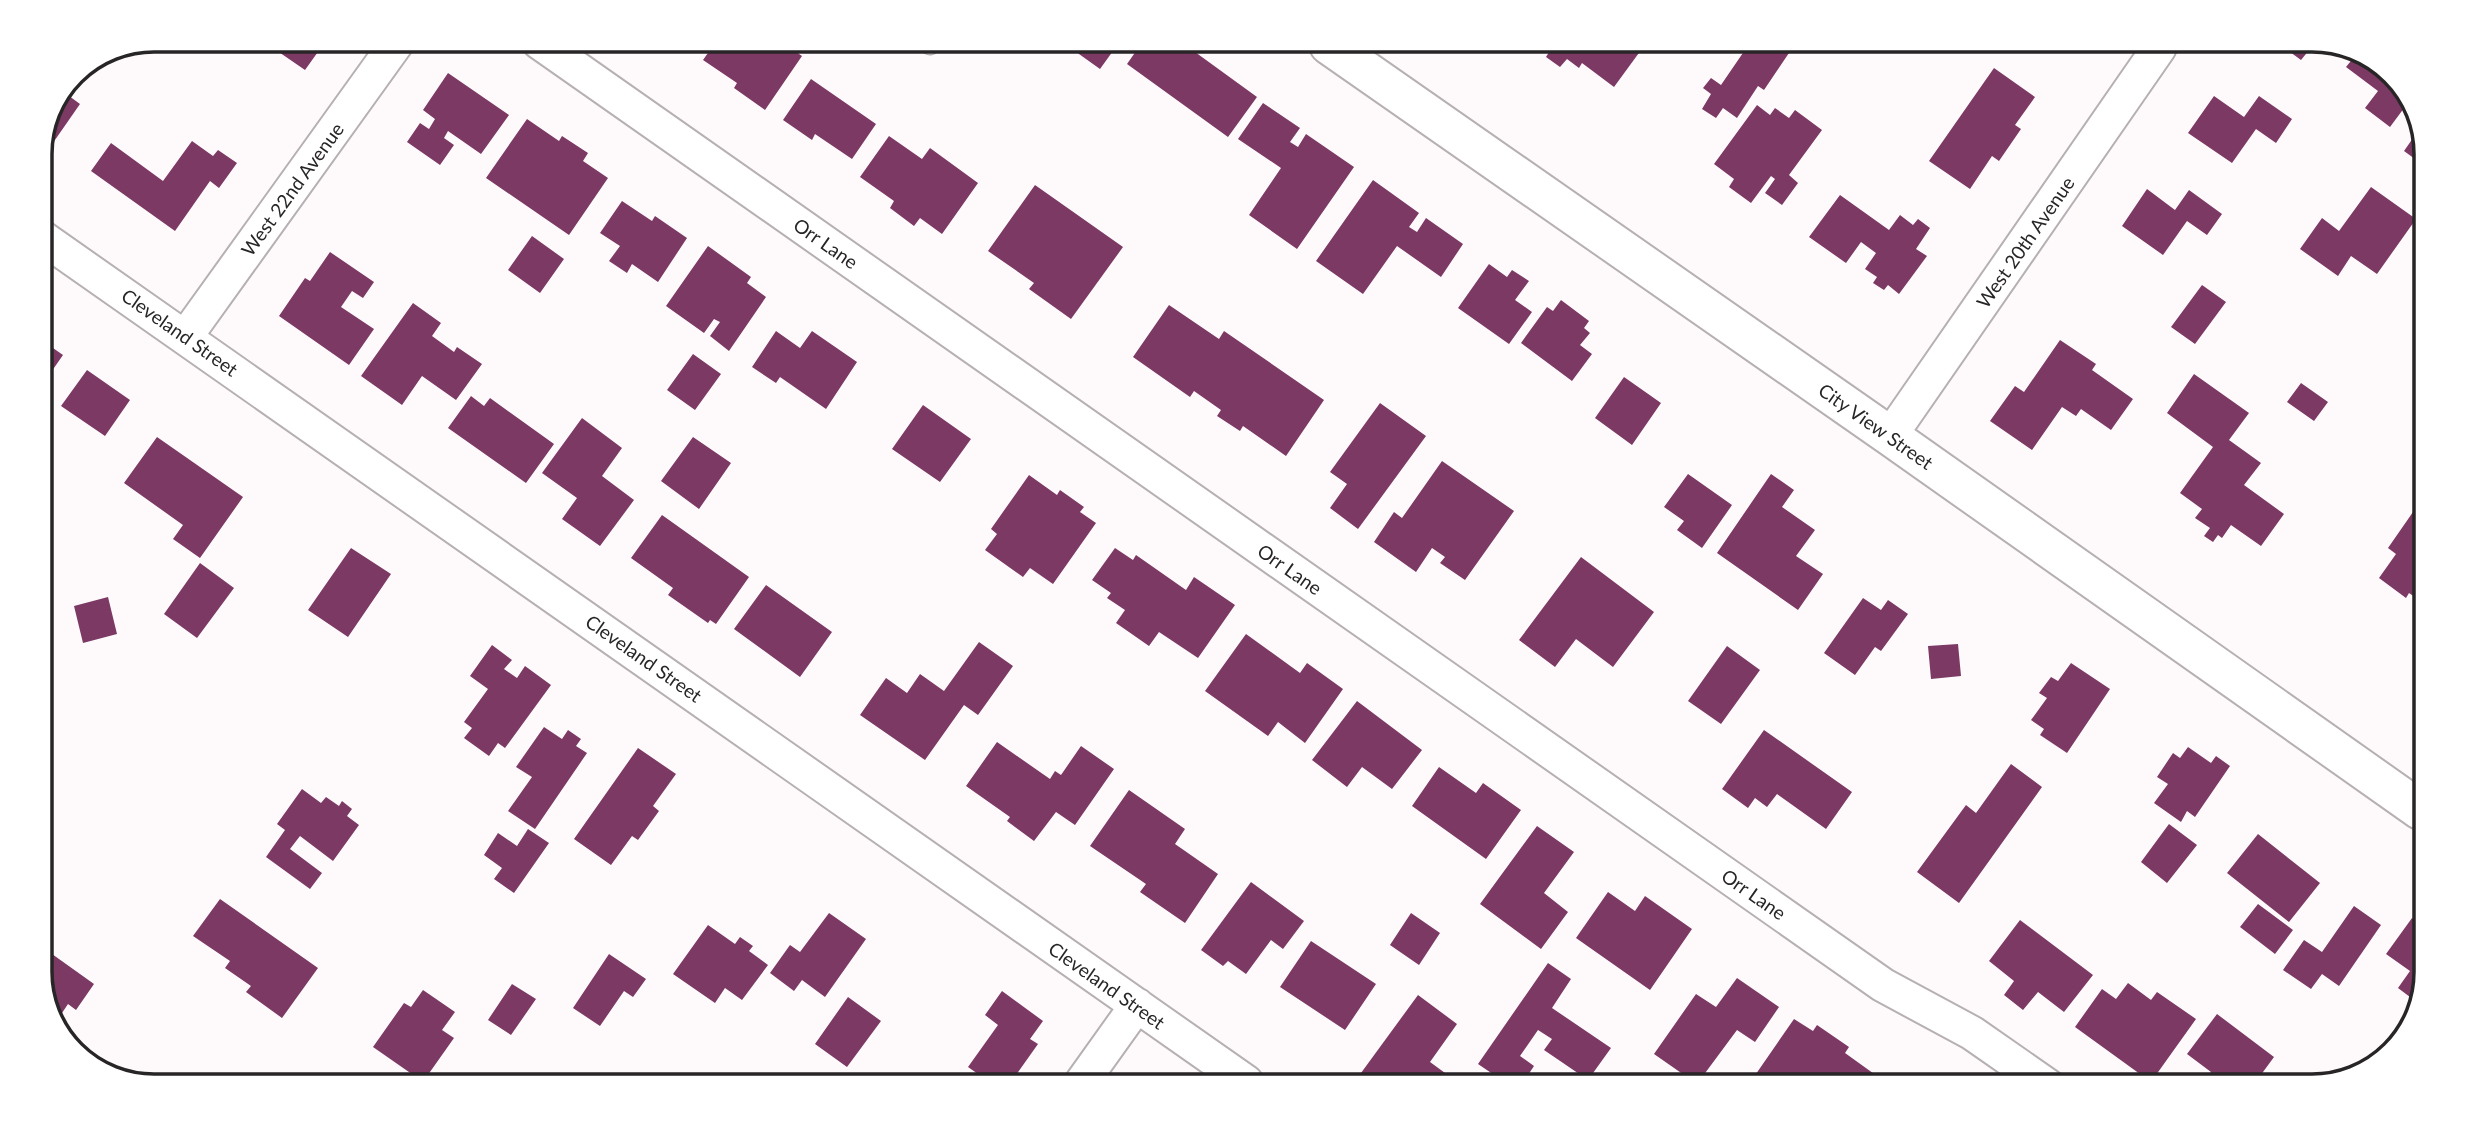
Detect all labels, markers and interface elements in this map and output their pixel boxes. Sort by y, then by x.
street label: West 22nd Avenue [236,118,348,260]
street label: West 20th Avenue [1971,172,2079,312]
street label: Orr Lane [789,213,863,273]
street label: Cleveland Street [117,283,243,381]
street label: City View Street [1814,378,1938,474]
street label: Orr Lane [1253,539,1327,599]
street label: Cleveland Street [581,609,707,707]
street label: Orr Lane [1717,864,1791,924]
street label: Cleveland Street [1044,936,1170,1034]

